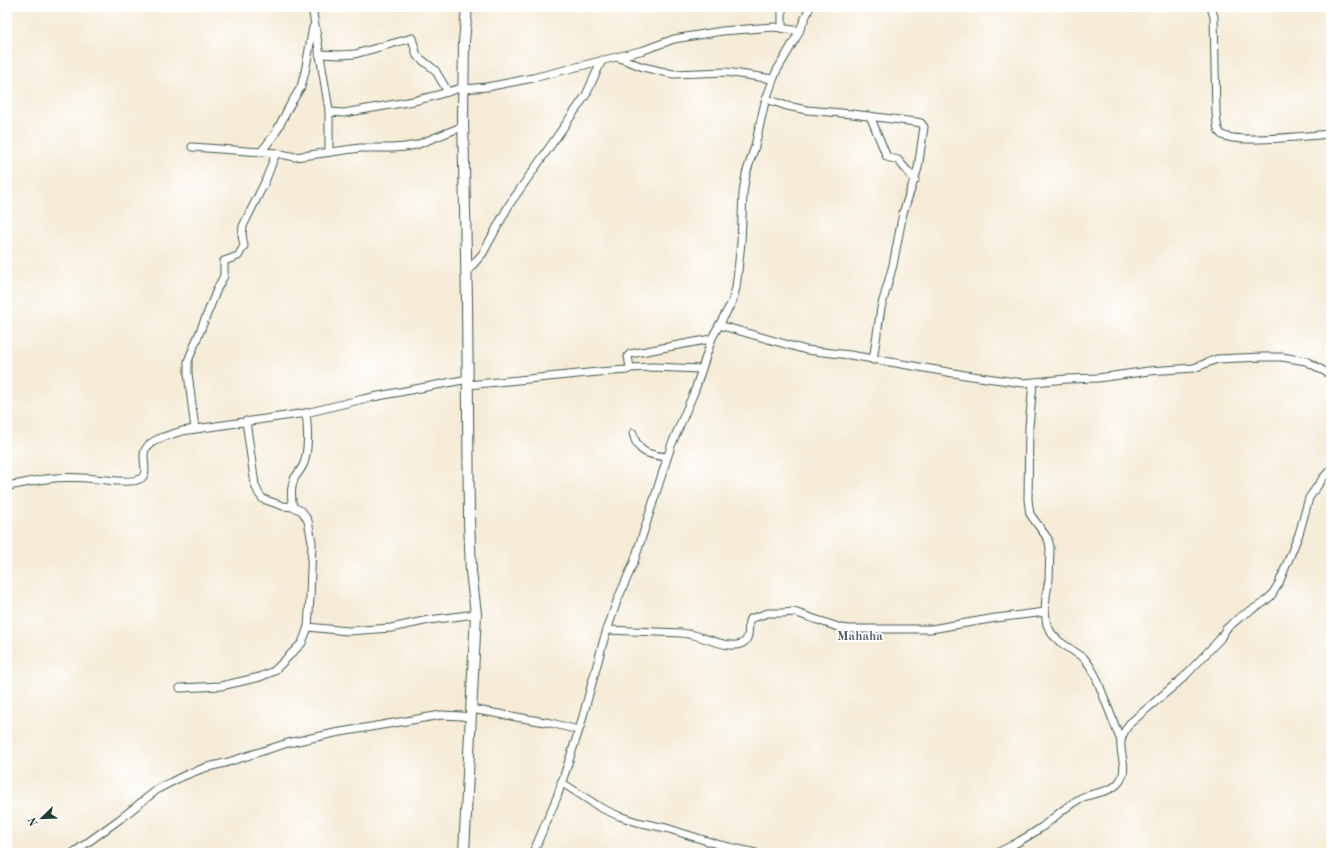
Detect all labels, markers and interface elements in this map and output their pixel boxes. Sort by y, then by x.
district label: Mahaha [837,630,883,643]
north arrow [22,798,62,838]
text: N [27,815,41,827]

